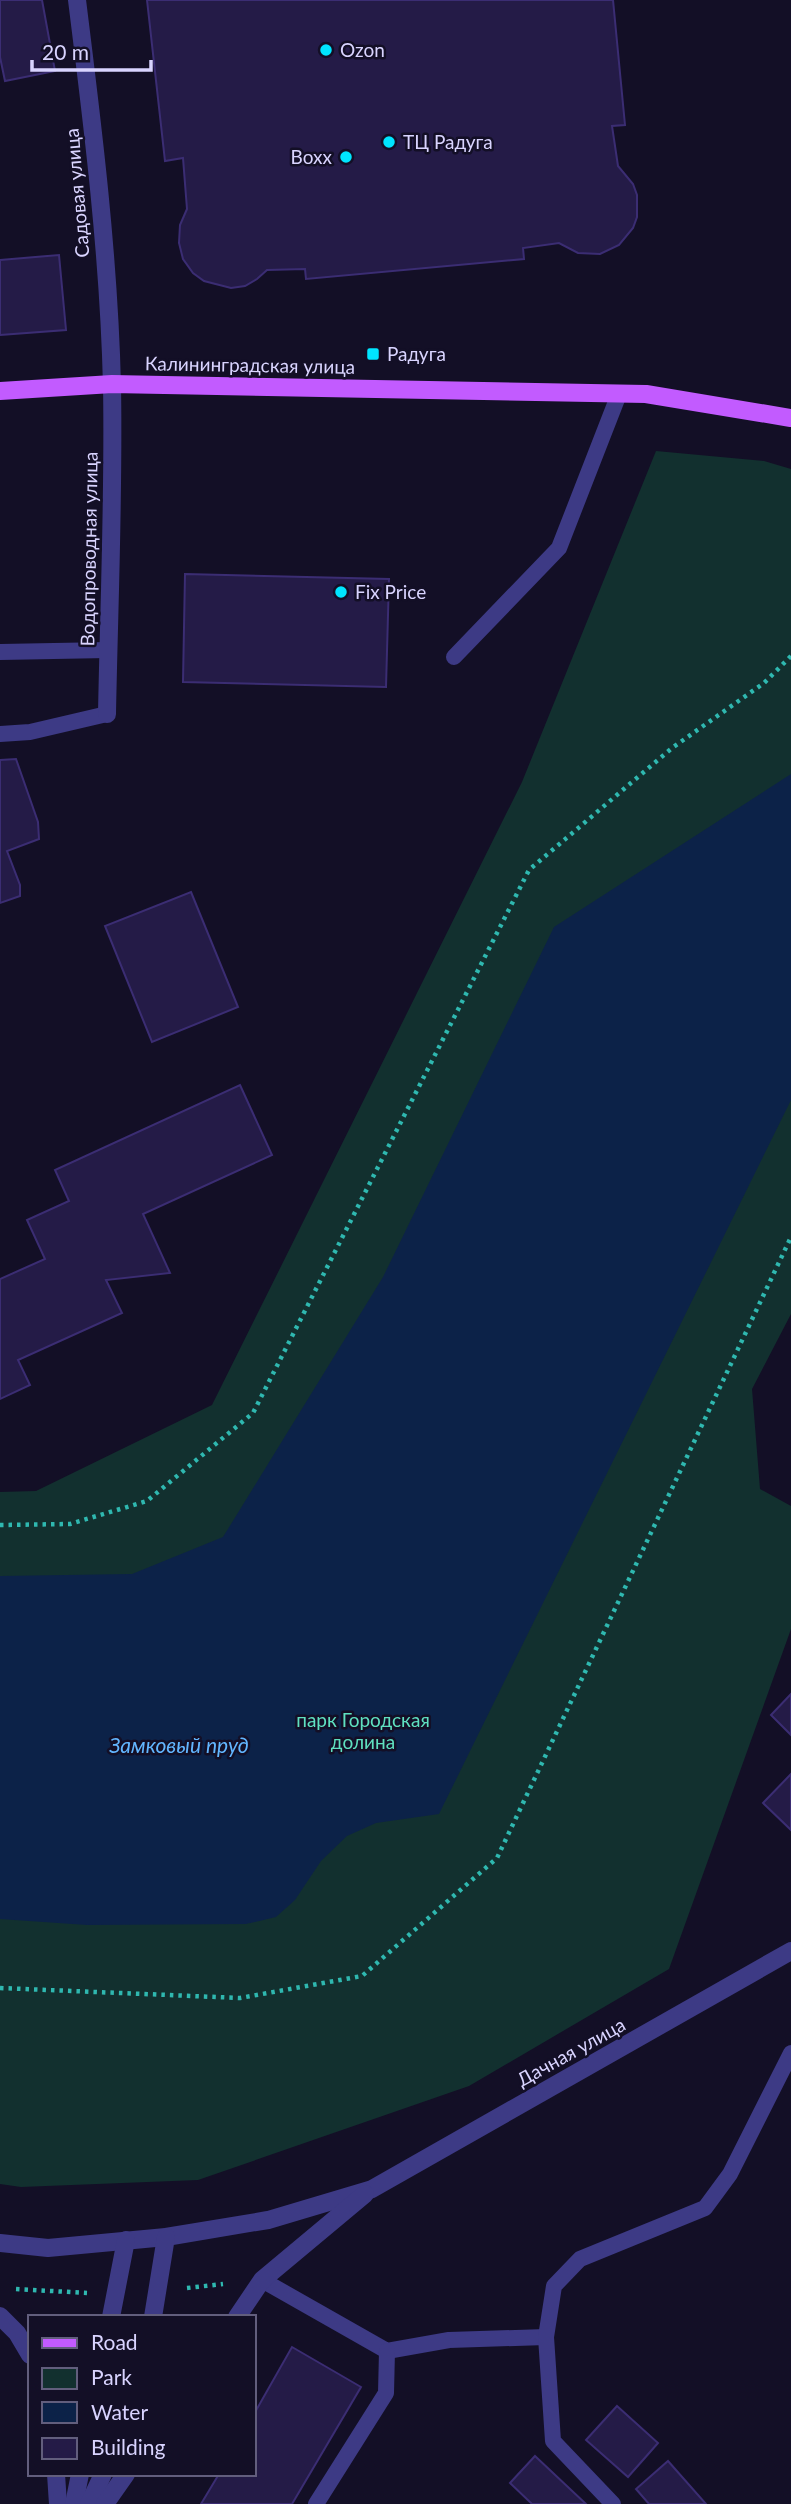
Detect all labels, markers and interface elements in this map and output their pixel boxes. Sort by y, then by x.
scale bar [32,28,150,72]
place label: Ozon [340,38,385,61]
text: 20 m [42,39,89,64]
marker: Ozon [318,42,334,58]
street label: Садовая улица [59,128,94,259]
place label: ТЦ Радуга [403,130,493,153]
marker: ТЦ Радуга [381,134,397,150]
place label: Boxx [291,145,333,168]
marker: Boxx [338,149,354,165]
place label: Радуга [387,342,446,365]
marker: Радуга [365,346,381,362]
street label: Калининградская улица [145,351,355,378]
street label: Водопроводная улица [75,451,102,647]
place label: Fix Price [355,580,426,603]
marker: Fix Price [333,584,349,600]
park label: парк Городская долина [296,1708,430,1753]
water label: Замковый пруд [108,1732,249,1757]
street label: Дачная улица [513,2012,629,2091]
legend [28,2315,256,2476]
text: Road [91,2329,138,2354]
text: Park [91,2364,132,2389]
text: Water [91,2399,148,2424]
text: Building [91,2434,166,2459]

